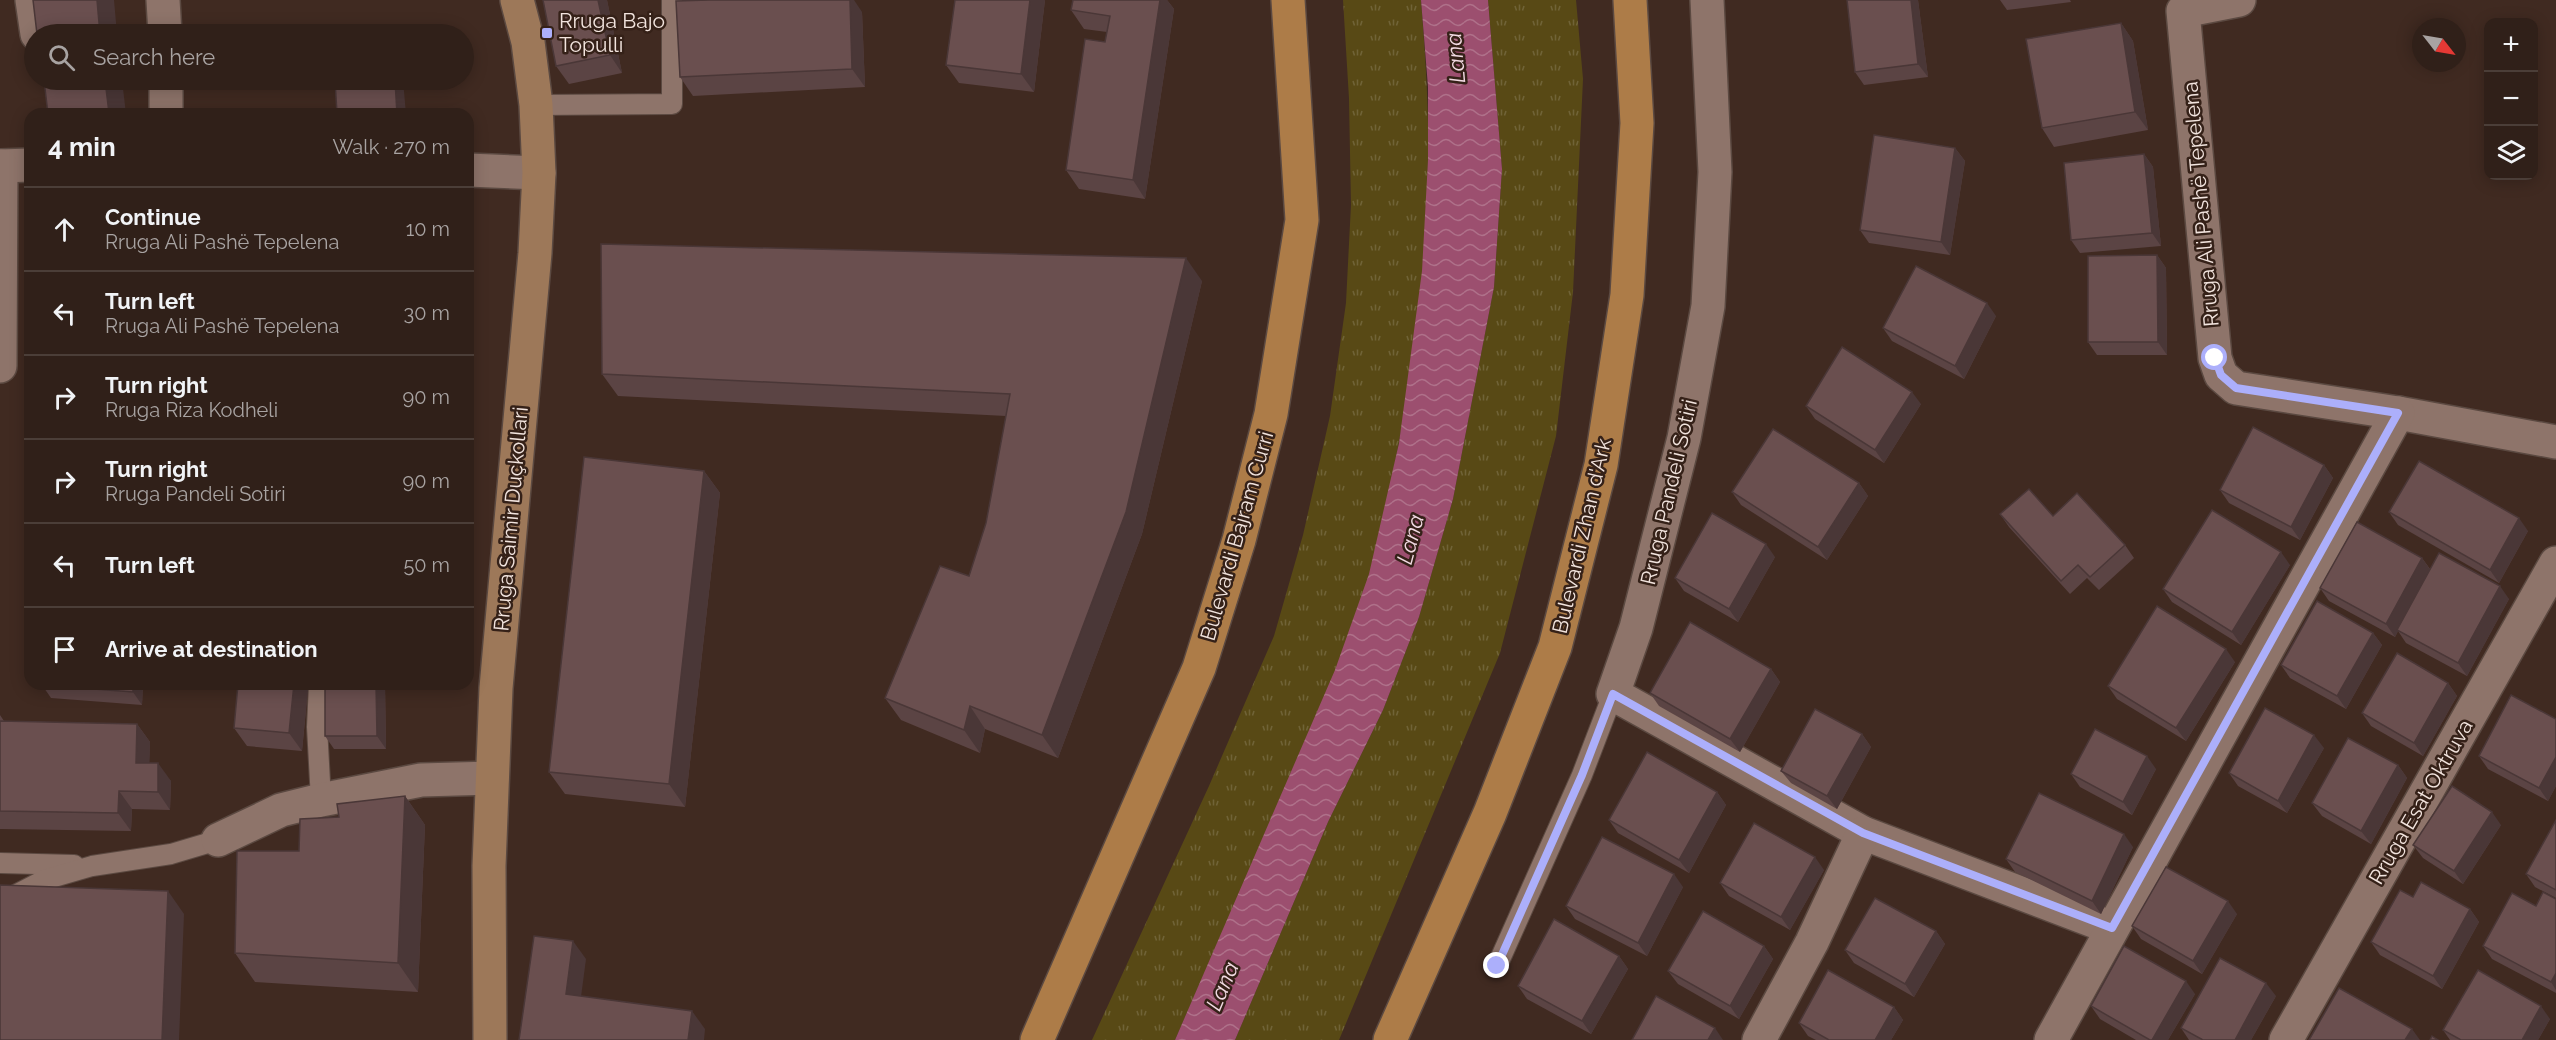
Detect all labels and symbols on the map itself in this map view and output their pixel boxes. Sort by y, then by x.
place label: Rruga Bajo Topulli [559,8,665,57]
north arrow [2412,18,2466,72]
marker: Rruga Bajo Topulli [540,26,554,40]
water label: Lana [1440,32,1470,84]
street label: Rruga Ali Pashë Tepelena [2177,80,2224,328]
route start [2201,344,2227,370]
street label: Rruga Pandeli Sotiri [1635,397,1702,587]
street label: Rruga Saimir Duçkollari [488,406,533,632]
street label: Bulevardi Bajram Curri [1195,428,1278,643]
street label: Bulevardi Zhan d'Ark [1547,436,1616,636]
water label: Lana [1391,511,1429,567]
street label: Rruga Esat Oktruva [2363,715,2478,889]
route end [1483,952,1509,978]
water label: Lana [1200,958,1244,1014]

